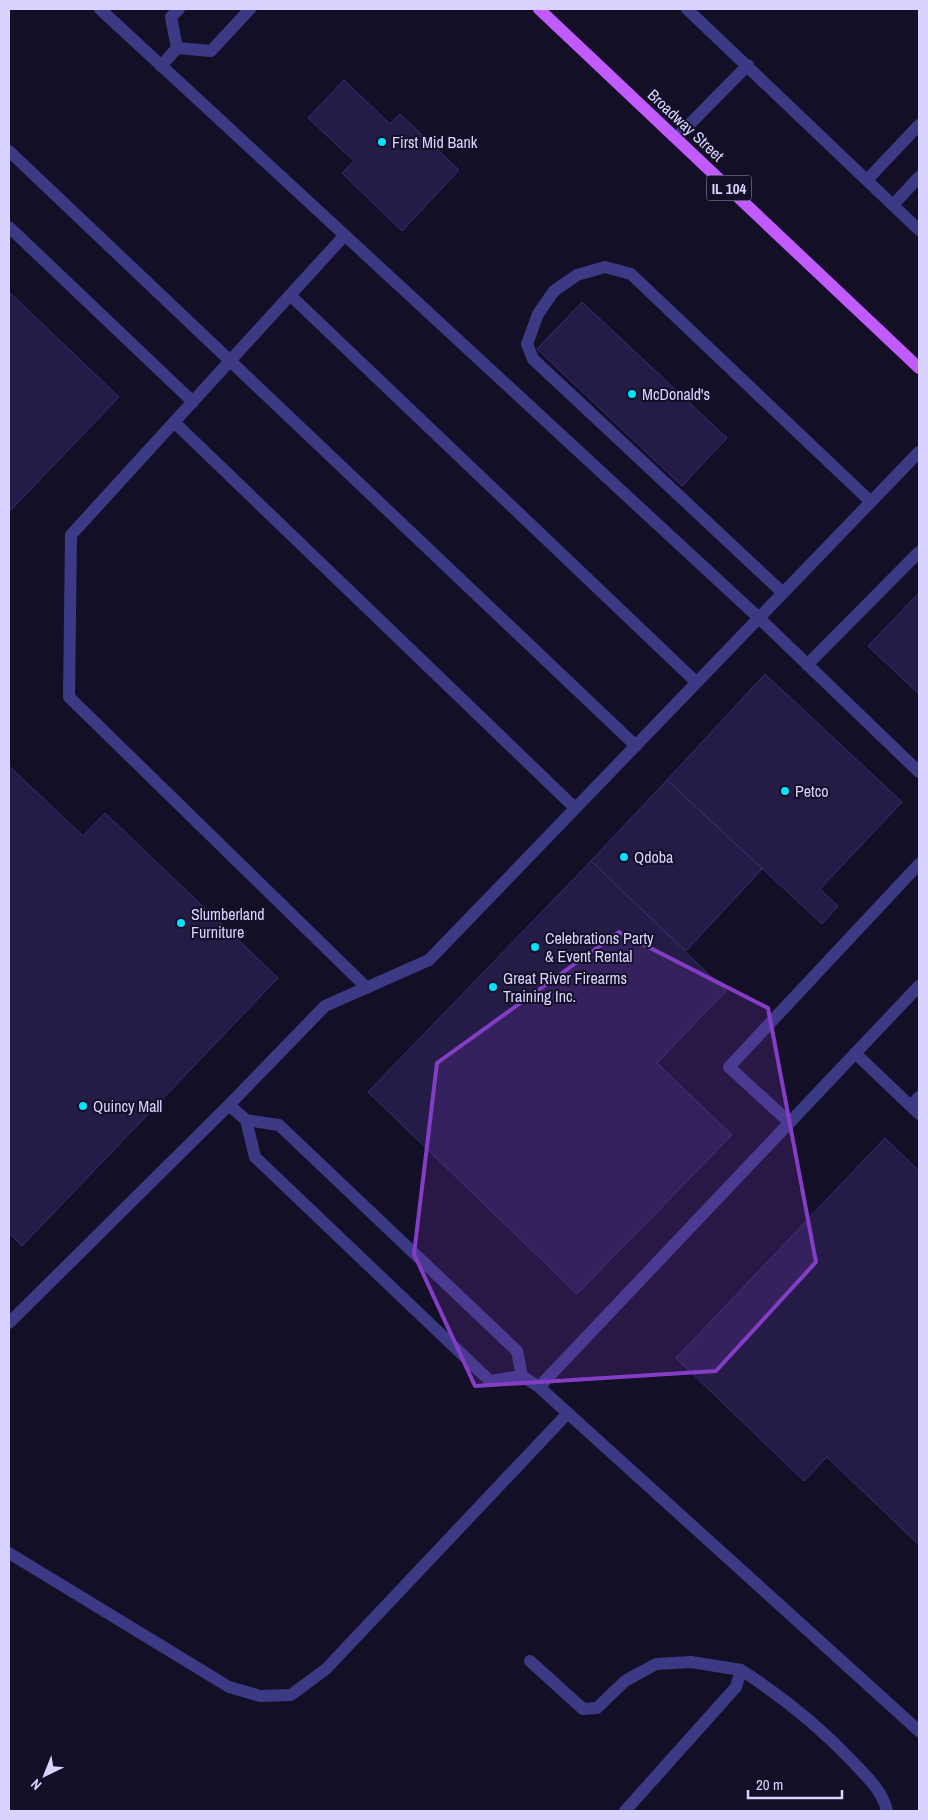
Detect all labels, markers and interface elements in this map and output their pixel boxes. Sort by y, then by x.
street label: Broadway Street [643,84,729,166]
place label: First Mid Bank [392,131,478,153]
marker: First Mid Bank [376,136,388,148]
road number: IL 104 [706,176,752,200]
place label: McDonald's [642,383,710,405]
marker: McDonald's [626,388,638,400]
place label: Petco [795,780,829,802]
marker: Petco [779,785,791,797]
place label: Qdoba [634,846,674,868]
marker: Qdoba [618,851,630,863]
place label: Slumberland Furniture [191,903,265,943]
marker: Slumberland Furniture [175,917,187,929]
place label: Celebrations Party & Event Rental [545,927,654,967]
marker: Celebrations Party & Event Rental [529,941,541,953]
place label: Great River Firearms Training Inc. [503,967,627,1007]
marker: Great River Firearms Training Inc. [487,981,499,993]
place label: Quincy Mall [93,1095,162,1117]
marker: Quincy Mall [77,1100,89,1112]
north arrow [20,1750,70,1800]
scale bar [748,1768,842,1800]
text: 20 m [756,1774,783,1795]
text: N [27,1775,45,1794]

